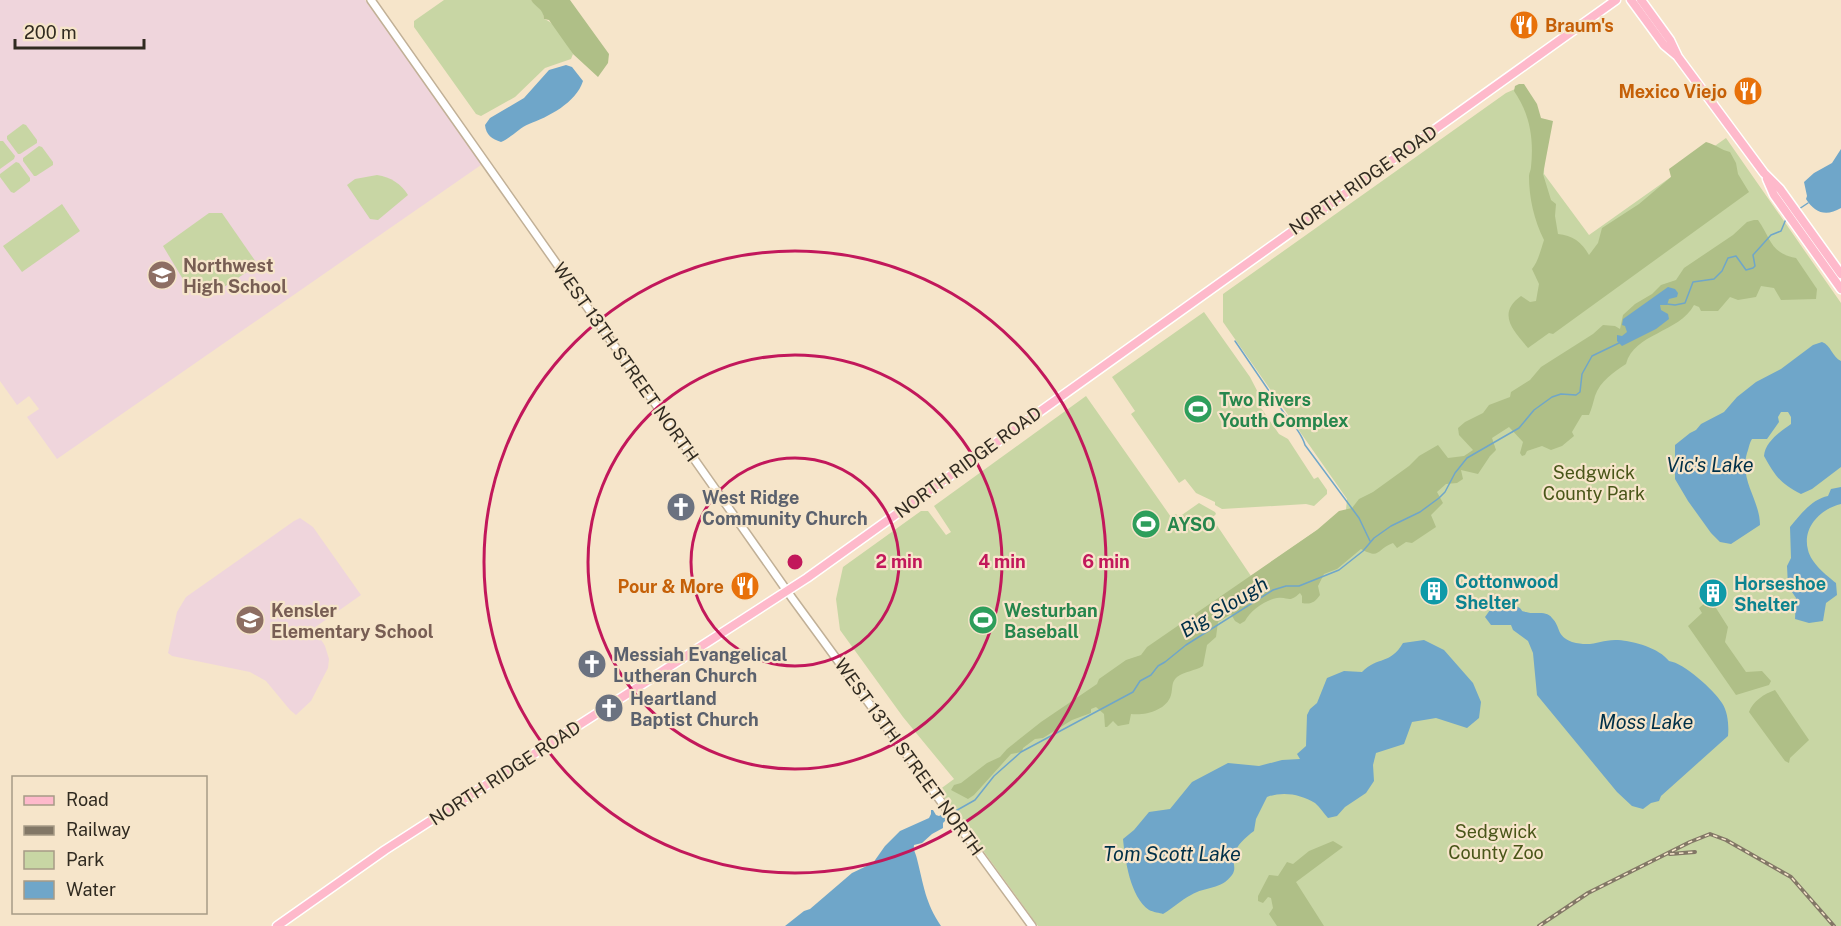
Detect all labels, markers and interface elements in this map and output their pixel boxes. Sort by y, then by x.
restaurant icon: Braum's [1508,9,1540,41]
scale bar [15,12,144,50]
place label: Braum's [1545,15,1614,36]
text: 200 m [24,22,77,43]
restaurant icon: Mexico Viejo [1732,75,1764,107]
place label: Mexico Viejo [1618,81,1727,102]
street label: NORTH RIDGE ROAD [1285,121,1441,239]
place label: Northwest High School [183,255,287,297]
street label: WEST 13TH STREET NORTH [549,258,703,466]
school or university icon: Northwest High School [146,259,178,291]
place label: Two Rivers Youth Complex [1219,389,1349,431]
sports icon: Two Rivers Youth Complex [1182,393,1214,425]
street label: NORTH RIDGE ROAD [891,402,1045,522]
water label: Vic's Lake [1666,453,1754,477]
park label: Sedgwick County Park [1543,462,1645,504]
place label: West Ridge Community Church [702,487,868,529]
church icon: West Ridge Community Church [665,491,697,523]
sports icon: AYSO [1130,508,1162,540]
place label: AYSO [1167,514,1216,535]
text: 2 min [875,551,923,572]
text: 4 min [978,551,1026,572]
text: 6 min [1082,551,1130,572]
centre of rings [785,552,805,572]
restaurant icon: Pour & More [729,570,761,602]
water label: Big Slough [1176,571,1272,643]
place label: Cottonwood Shelter [1455,571,1558,613]
place label: Horseshoe Shelter [1734,573,1826,615]
building icon: Cottonwood Shelter [1418,575,1450,607]
place label: Pour & More [617,576,724,597]
building icon: Horseshoe Shelter [1697,577,1729,609]
place label: Kensler Elementary School [271,600,434,642]
place label: Westurban Baseball [1004,600,1098,642]
school or university icon: Kensler Elementary School [234,604,266,636]
sports icon: Westurban Baseball [967,604,999,636]
place label: Messiah Evangelical Lutheran Church [613,644,787,686]
church icon: Messiah Evangelical Lutheran Church [576,648,608,680]
street label: WEST 13TH STREET NORTH [830,654,988,860]
place label: Heartland Baptist Church [630,688,759,730]
church icon: Heartland Baptist Church [593,692,625,724]
water label: Moss Lake [1599,710,1693,734]
street label: NORTH RIDGE ROAD [425,716,585,830]
legend [12,776,207,914]
text: Road [66,789,109,810]
text: Railway [66,819,131,840]
park label: Sedgwick County Zoo [1448,821,1544,863]
water label: Tom Scott Lake [1103,842,1241,866]
text: Park [66,849,104,870]
text: Water [66,879,116,900]

